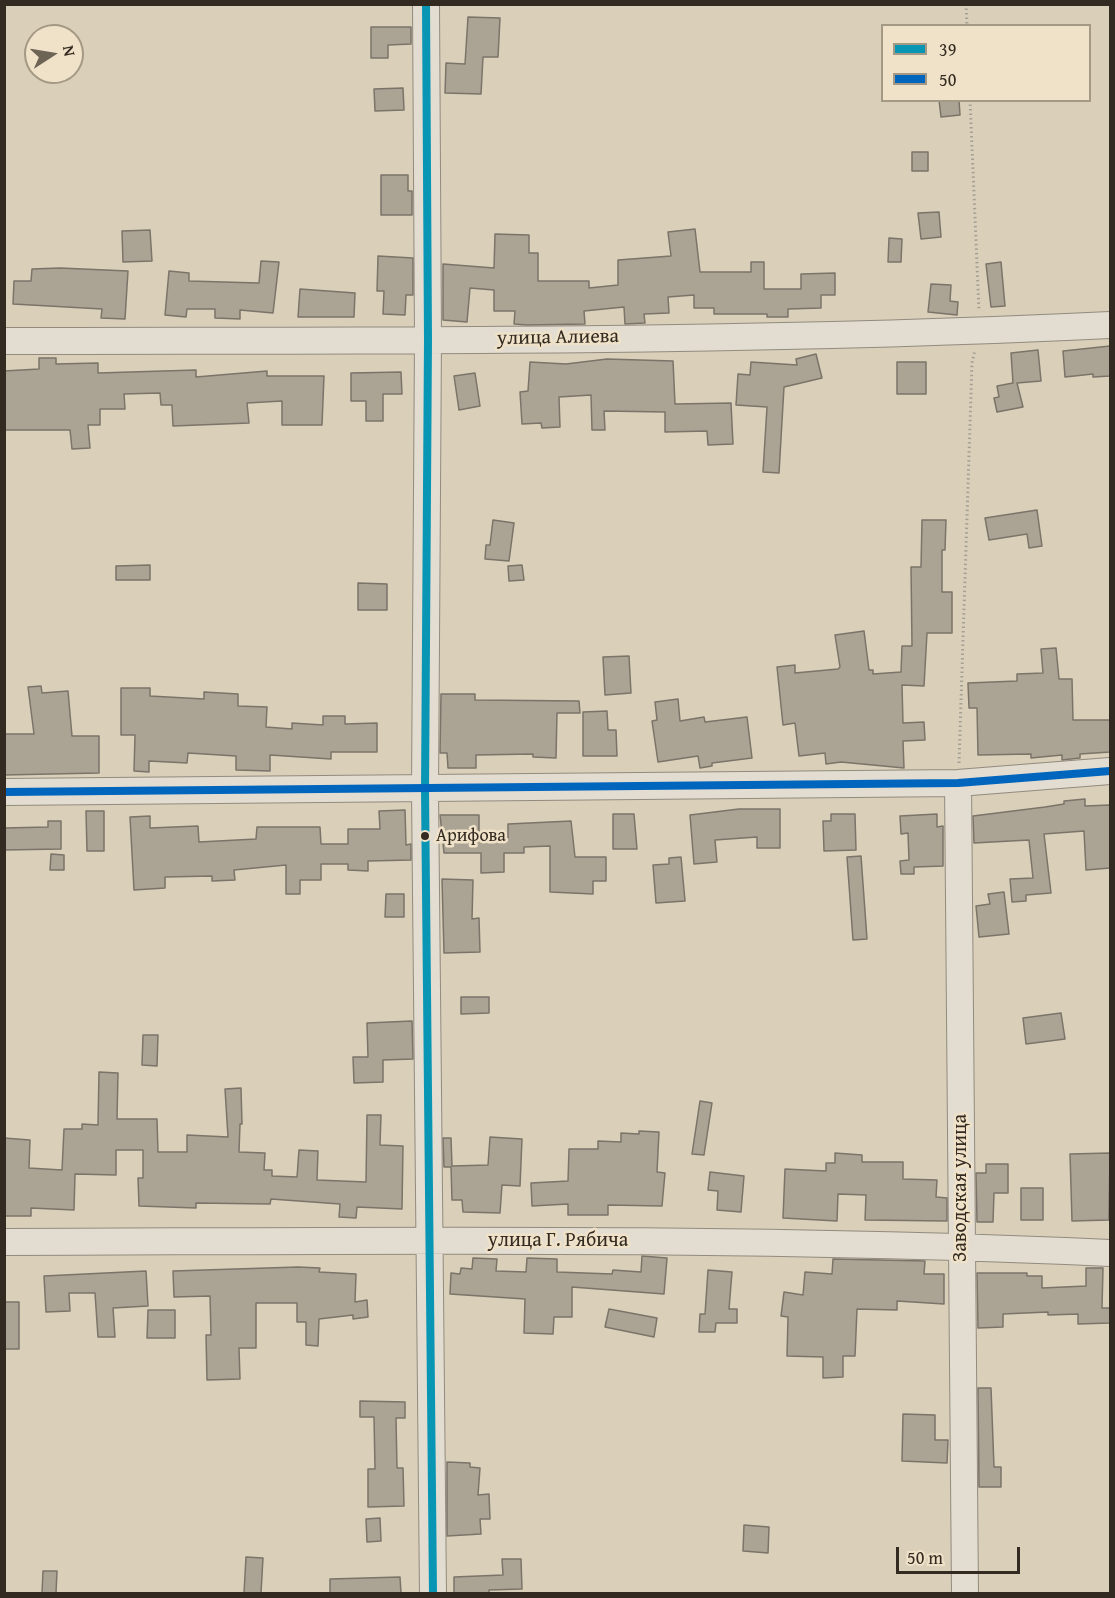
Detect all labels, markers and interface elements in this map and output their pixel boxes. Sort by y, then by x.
north arrow [24,24,84,84]
legend [881,24,1091,102]
text: 39 [939,36,956,63]
text: N [57,43,82,58]
text: 50 [939,66,956,93]
street label: улица Алиева [497,325,619,351]
place label: Арифова [436,825,506,847]
marker: Арифова [419,830,431,842]
street label: Заводская улица [949,1114,973,1262]
street label: улица Г. Рябича [488,1229,628,1253]
scale bar [899,1535,1024,1573]
text: 50 m [907,1544,943,1571]

